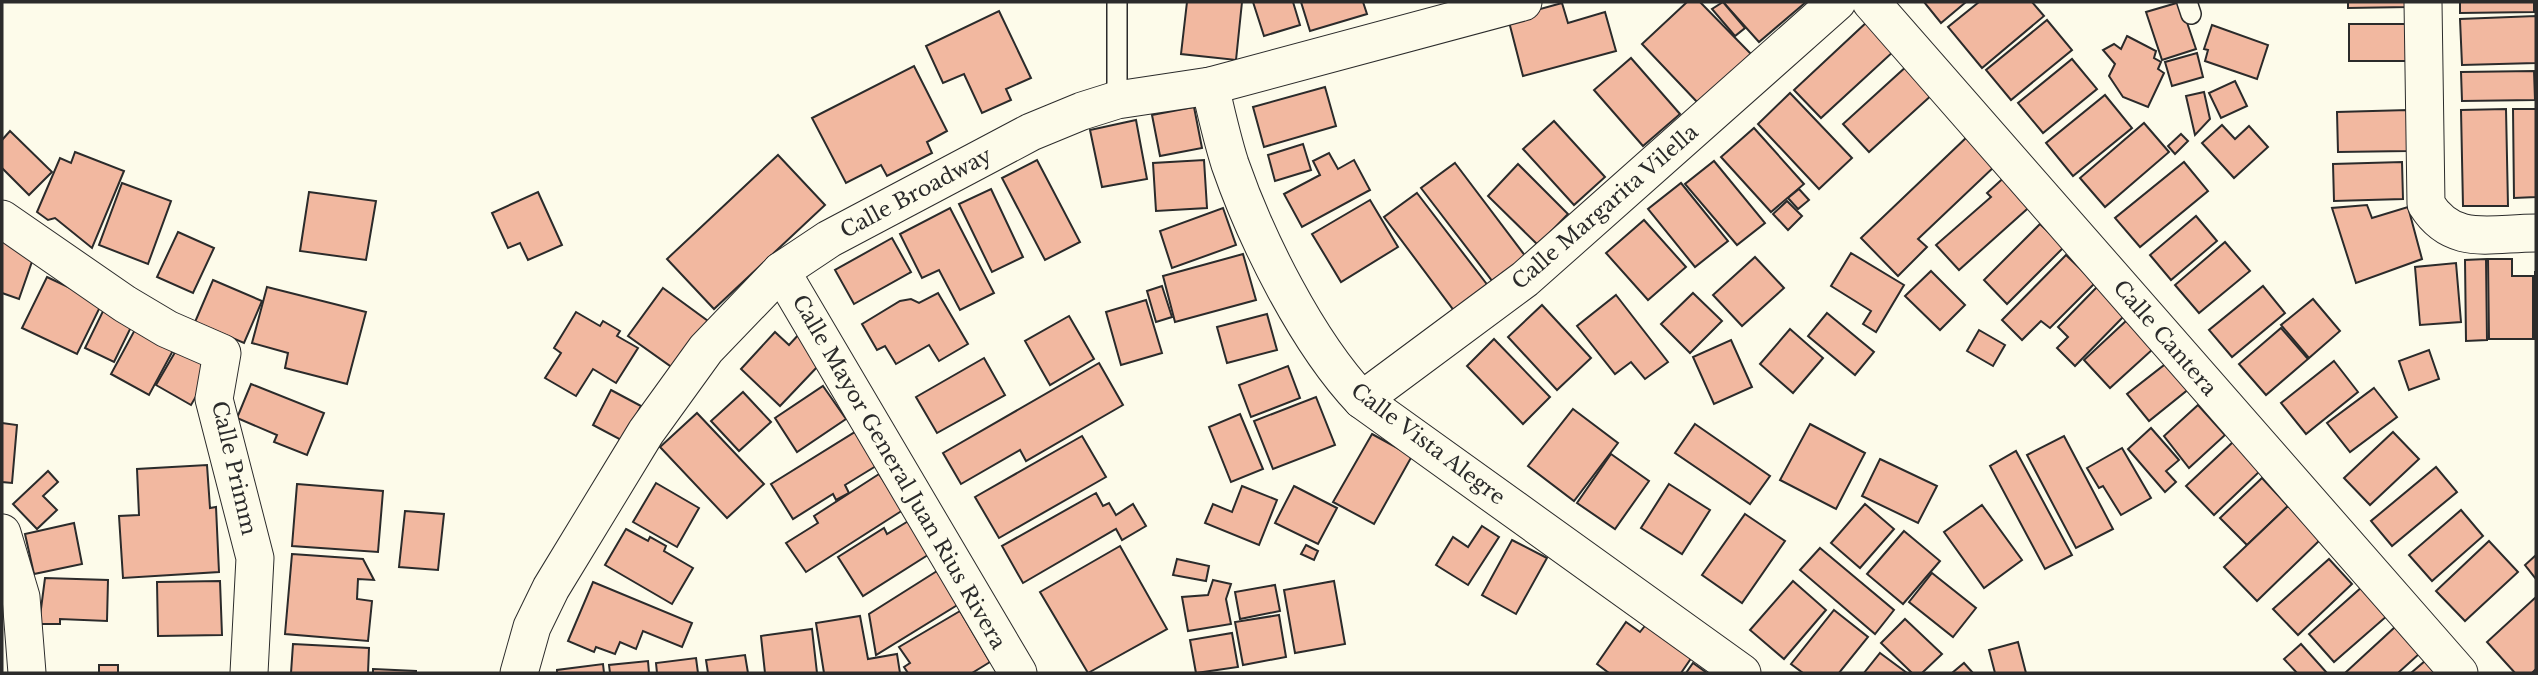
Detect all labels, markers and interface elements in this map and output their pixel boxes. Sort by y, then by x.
street label: Calle Margarita Vilella [1507,119,1704,295]
street label: Calle Broadway [836,142,997,244]
street label: Calle Cantera [2108,275,2223,401]
street label: Calle Mayor General Juan Rius Rivera [787,290,1012,654]
street label: Calle Vista Alegre [1346,378,1510,510]
street label: Calle Primm [206,398,262,538]

